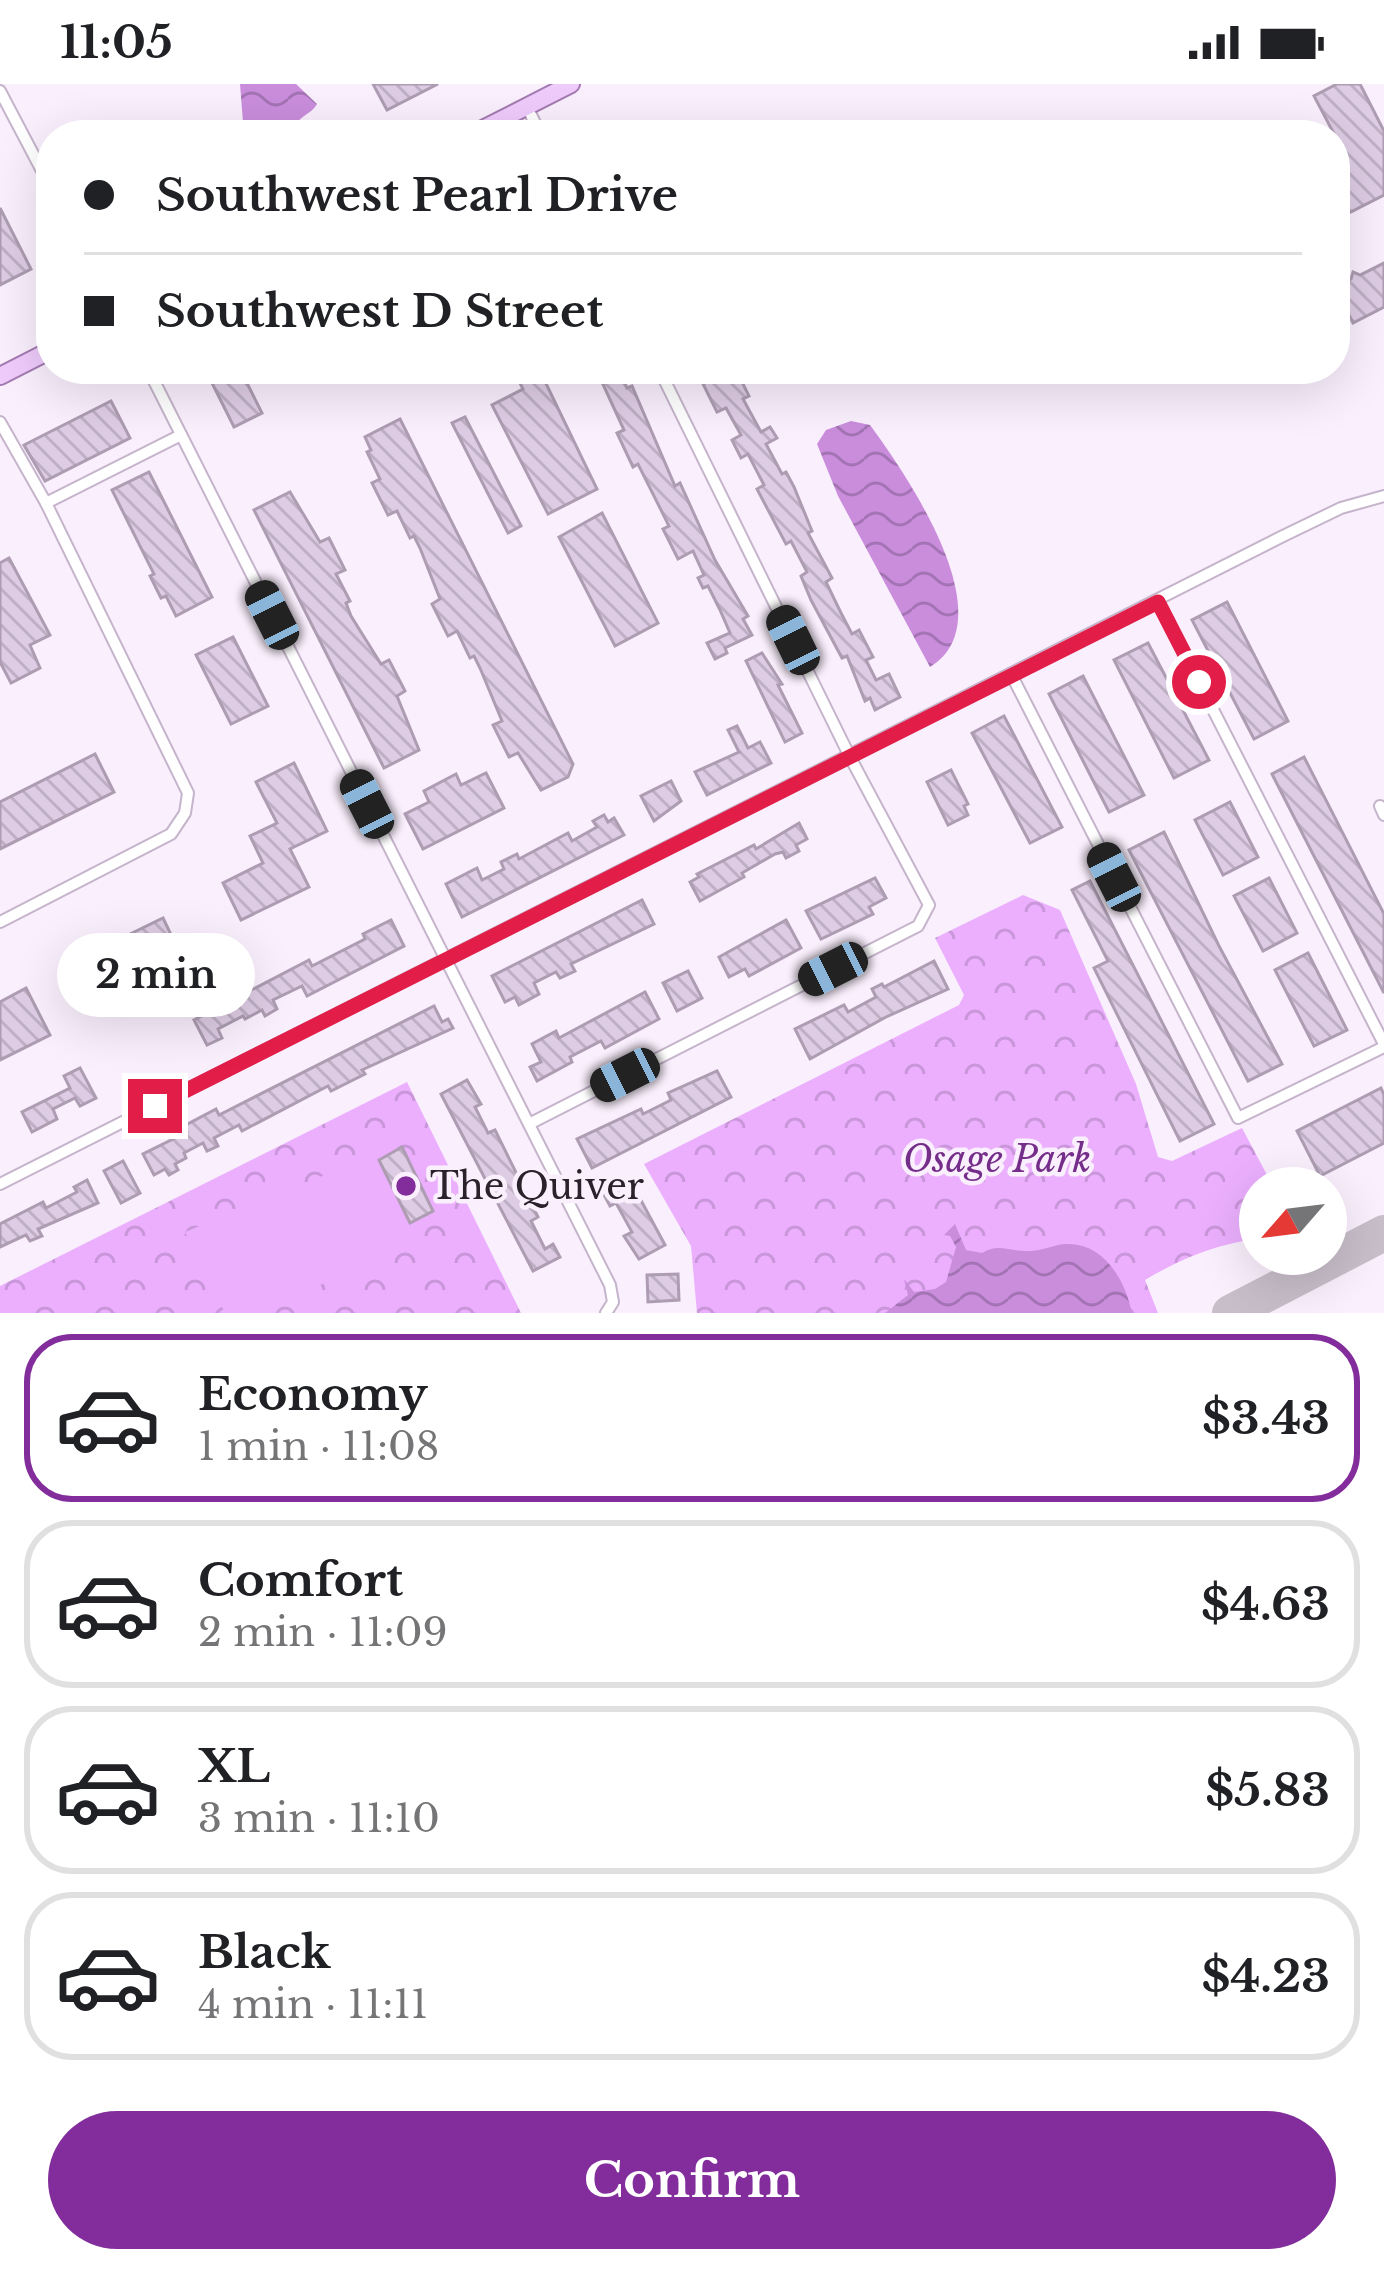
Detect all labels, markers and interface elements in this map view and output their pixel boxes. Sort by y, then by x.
text: 11:05 [60,14,173,70]
text: Southwest Pearl Drive [156,167,678,223]
text: Southwest D Street [156,283,603,339]
car [240,575,304,655]
car [761,600,825,680]
route start [1172,655,1226,709]
car [335,764,399,844]
car [1082,837,1146,917]
callout: 2 min [56,932,254,1016]
car [793,937,873,1001]
text: 2 min [95,950,217,999]
car [585,1043,665,1107]
route end [128,1079,182,1133]
park label: Osage Park [903,1137,1091,1182]
place label: The Quiver [430,1164,644,1209]
north arrow [1239,1167,1347,1275]
map controls [1239,1167,1347,1275]
marker: The Quiver [393,1173,419,1199]
icon: car [54,1364,162,1472]
text: Economy [198,1366,428,1422]
text: $3.43 [1202,1390,1330,1446]
text: 1 min · 11:08 [198,1422,440,1471]
icon: car [54,1550,162,1658]
text: Comfort [198,1552,403,1608]
text: $4.63 [1201,1576,1330,1632]
text: 2 min · 11:09 [198,1608,448,1657]
icon: car [54,1736,162,1844]
text: XL [198,1738,270,1794]
text: $5.83 [1205,1762,1330,1818]
text: 3 min · 11:10 [198,1794,440,1843]
icon: car [54,1922,162,2030]
text: Black [198,1924,331,1980]
text: $4.23 [1201,1948,1330,2004]
text: 4 min · 11:11 [198,1980,428,2029]
button: Confirm [48,2111,1336,2249]

